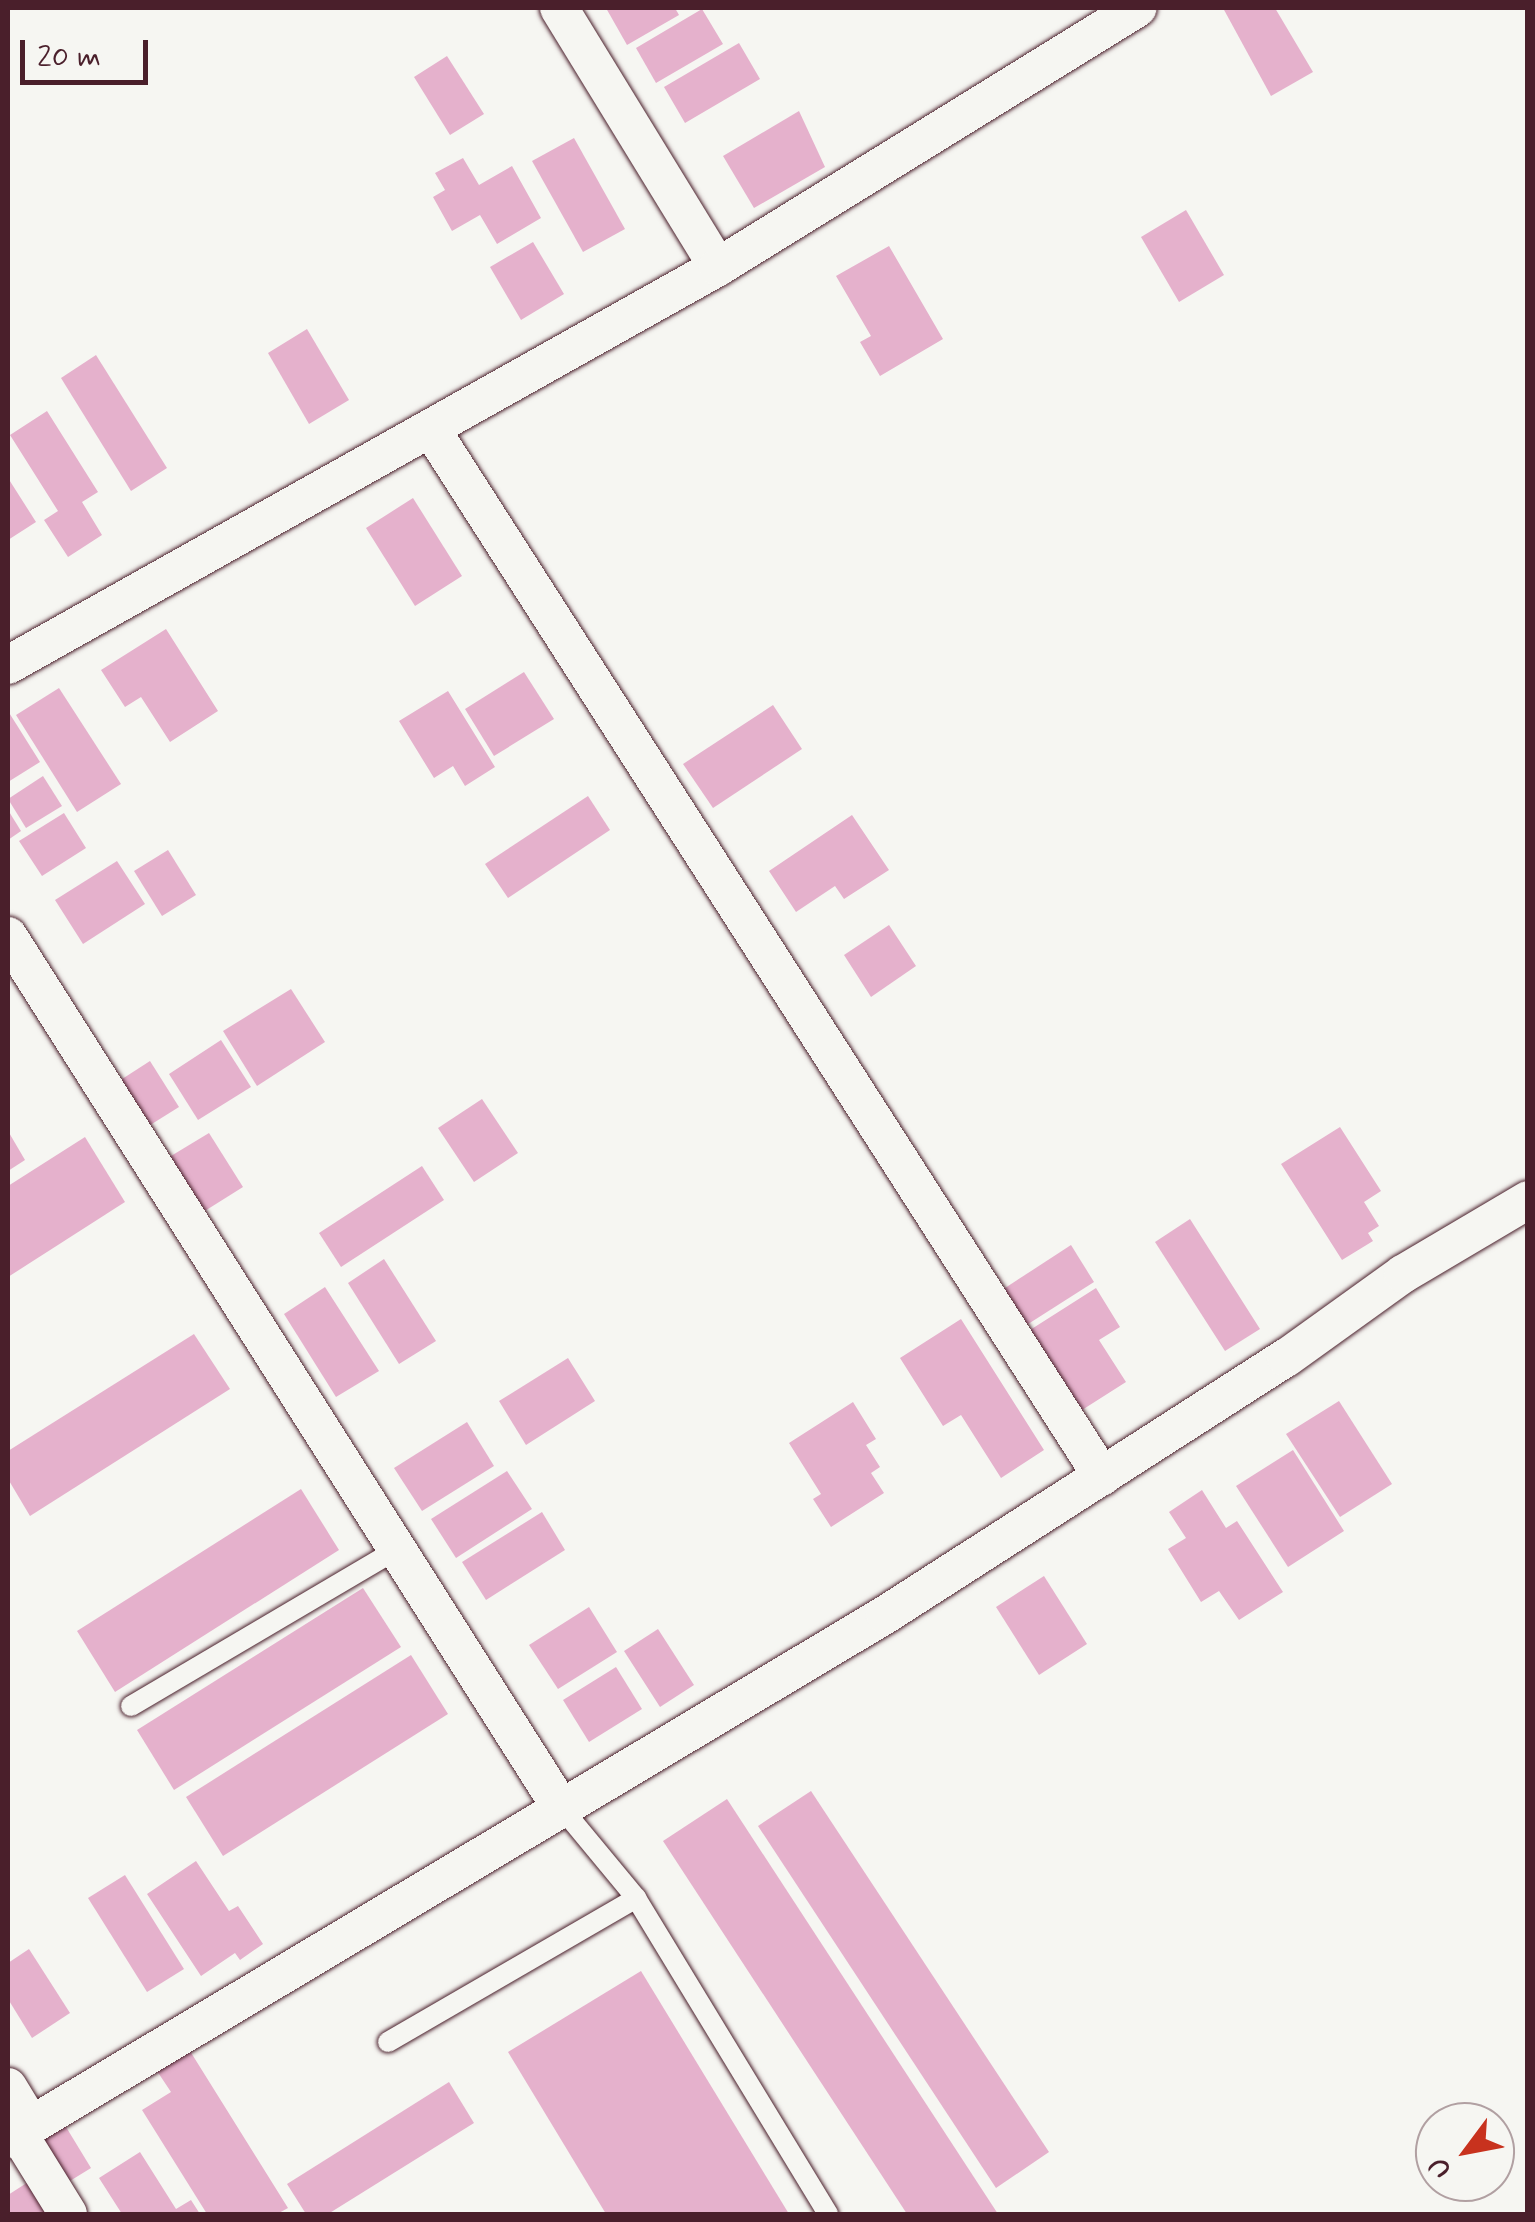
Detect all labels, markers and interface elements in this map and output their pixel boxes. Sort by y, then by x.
scale bar [25,20,152,82]
text: 20 m [37,38,101,77]
north arrow [1415,2102,1515,2202]
text: U [1420,2150,1461,2185]

